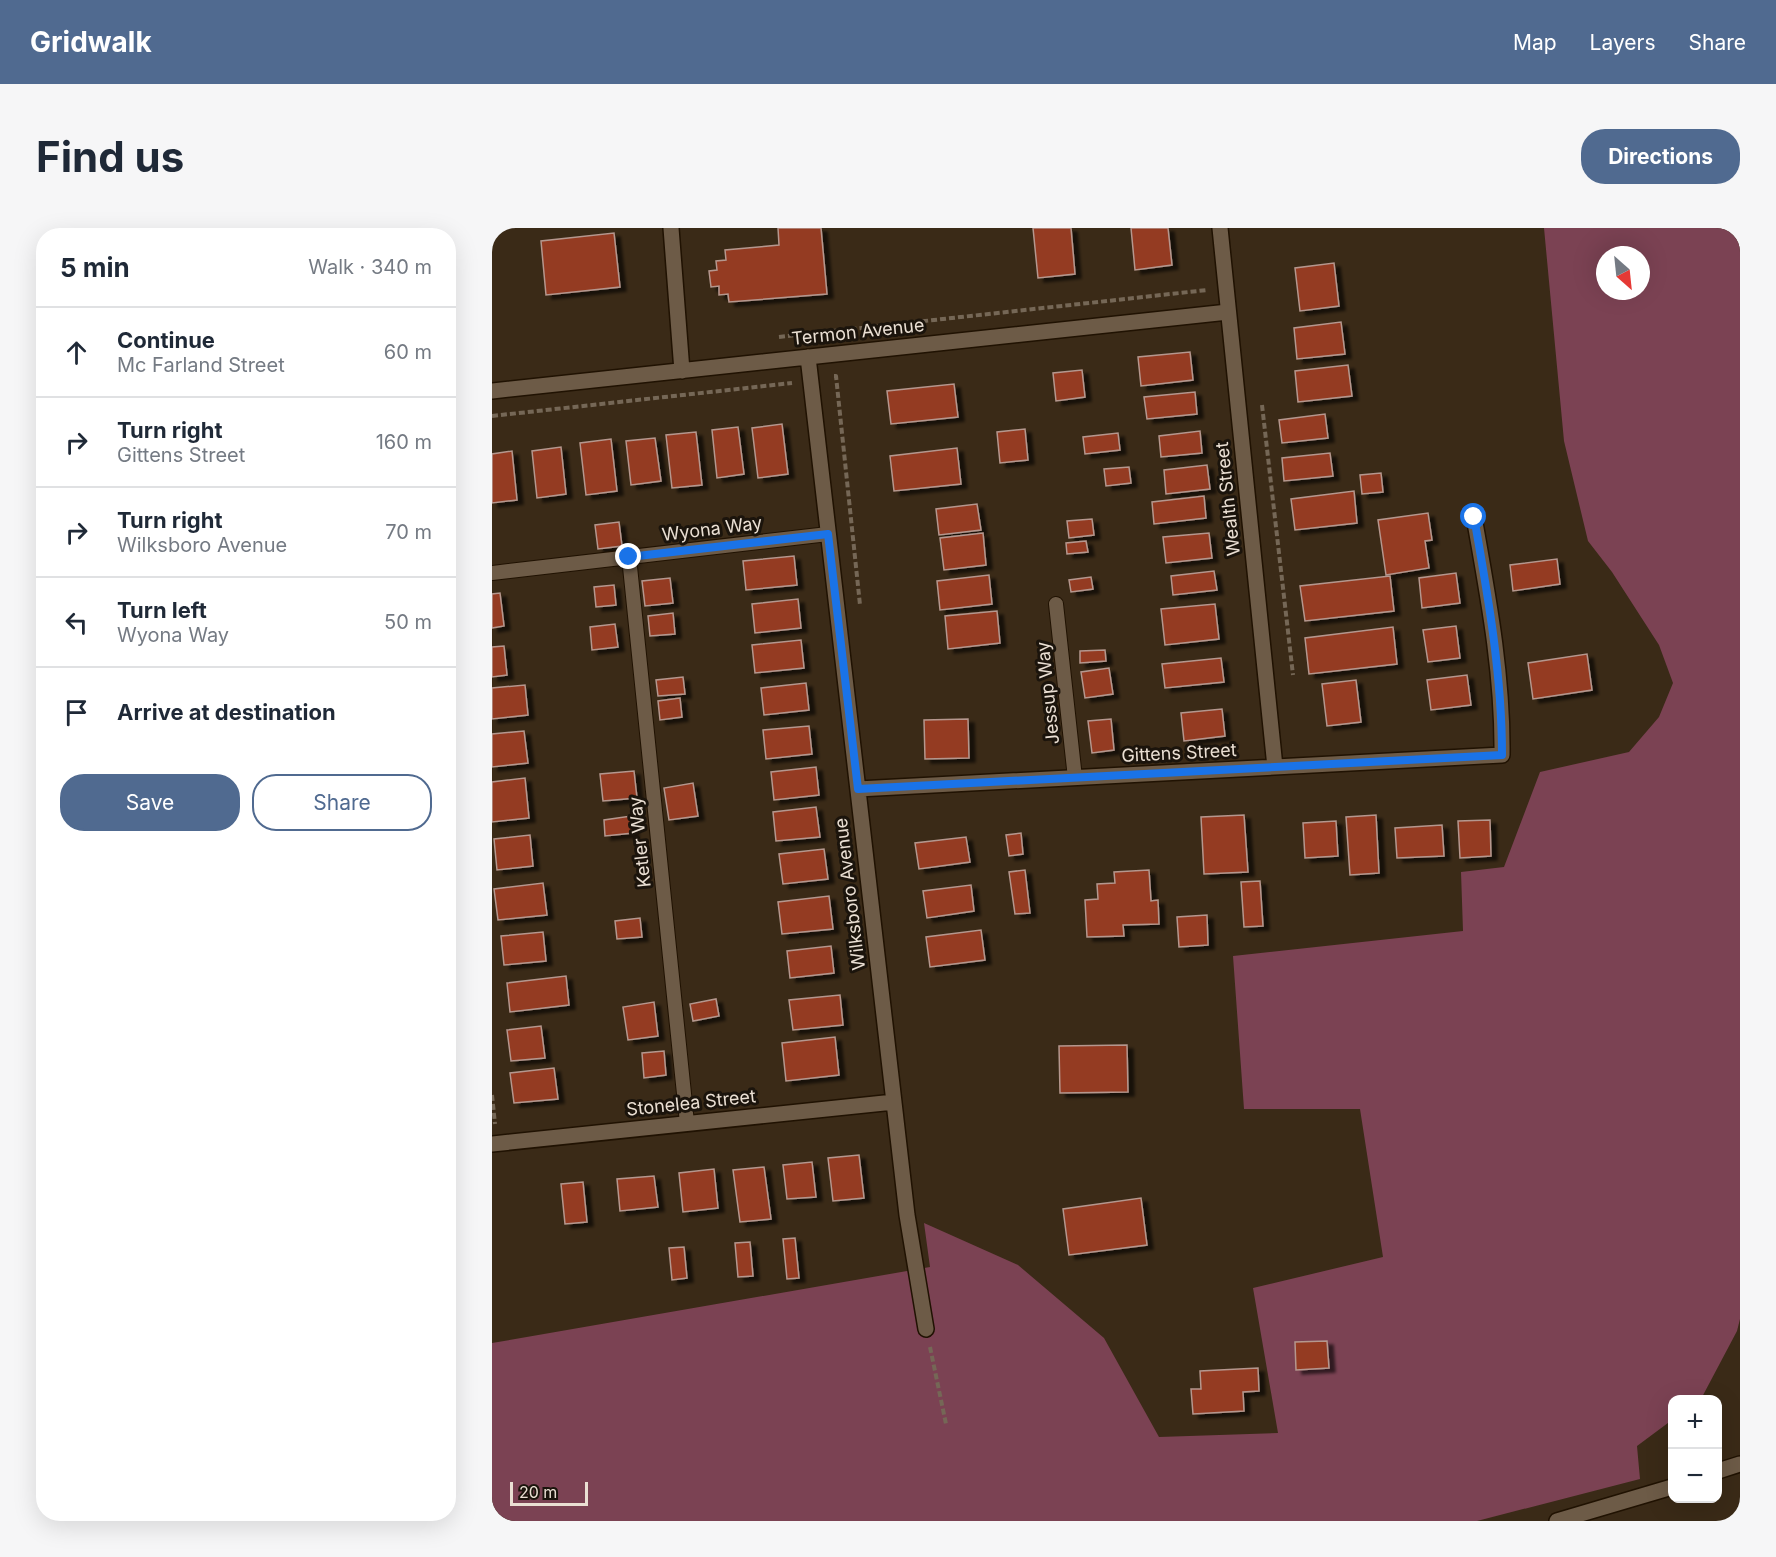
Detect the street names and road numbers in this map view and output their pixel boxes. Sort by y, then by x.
street label: Termon Avenue [791,314,925,349]
street label: Wealth Street [1211,441,1244,557]
street label: Wyona Way [661,512,763,545]
street label: Jessup Way [1032,641,1063,746]
street label: Gittens Street [1121,739,1237,766]
street label: Ketler Way [624,796,655,889]
street label: Wilksboro Avenue [830,817,869,971]
street label: Stonelea Street [625,1085,757,1120]

